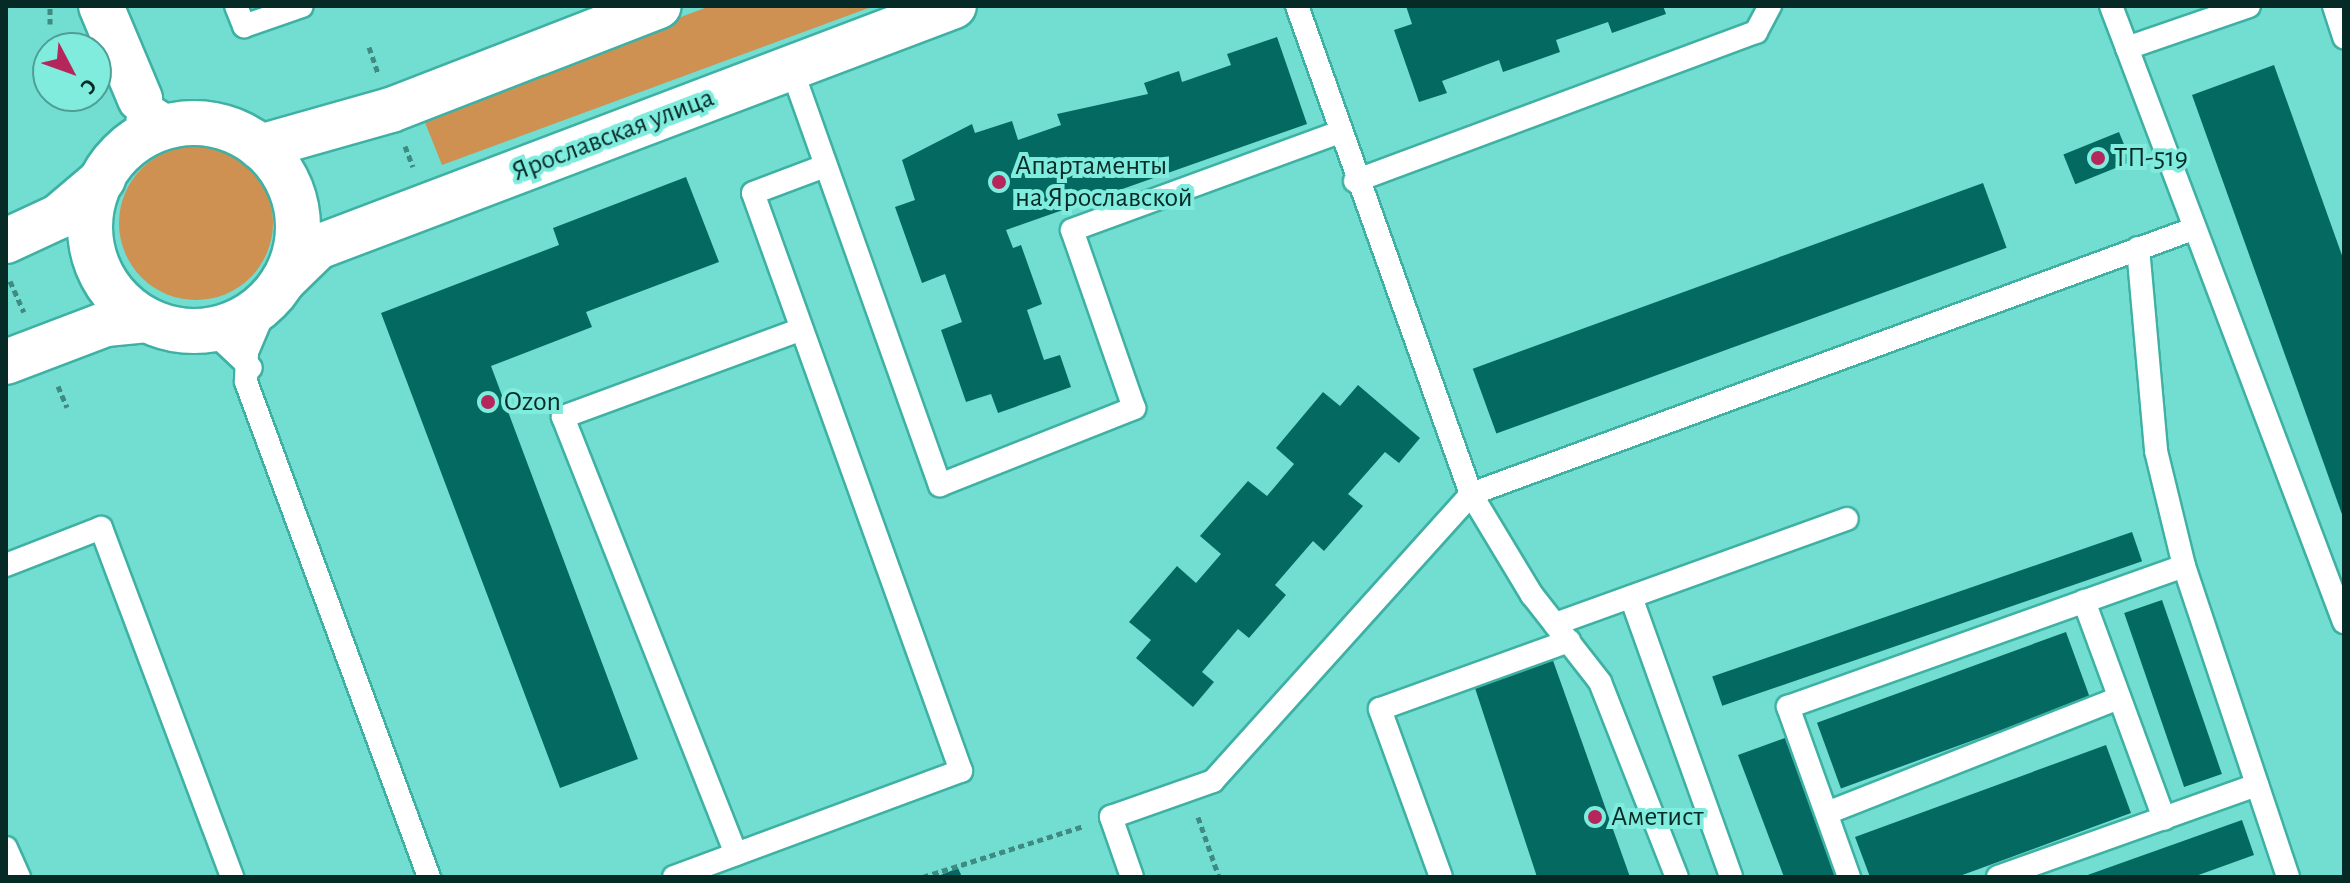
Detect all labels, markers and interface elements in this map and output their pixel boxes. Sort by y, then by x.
north arrow [32,32,112,112]
text: С [76,75,101,98]
street label: Ярославская улица [507,81,719,189]
place label: ТП-519 [2114,141,2188,175]
place label: Апартаменты на Ярославской [1015,149,1193,215]
marker: ТП-519 [2089,149,2107,167]
marker: Апартаменты на Ярославской [990,173,1008,191]
place label: Ozon [504,385,561,419]
marker: Ozon [479,393,497,411]
place label: Аметист [1611,800,1704,834]
marker: Аметист [1586,808,1604,826]

